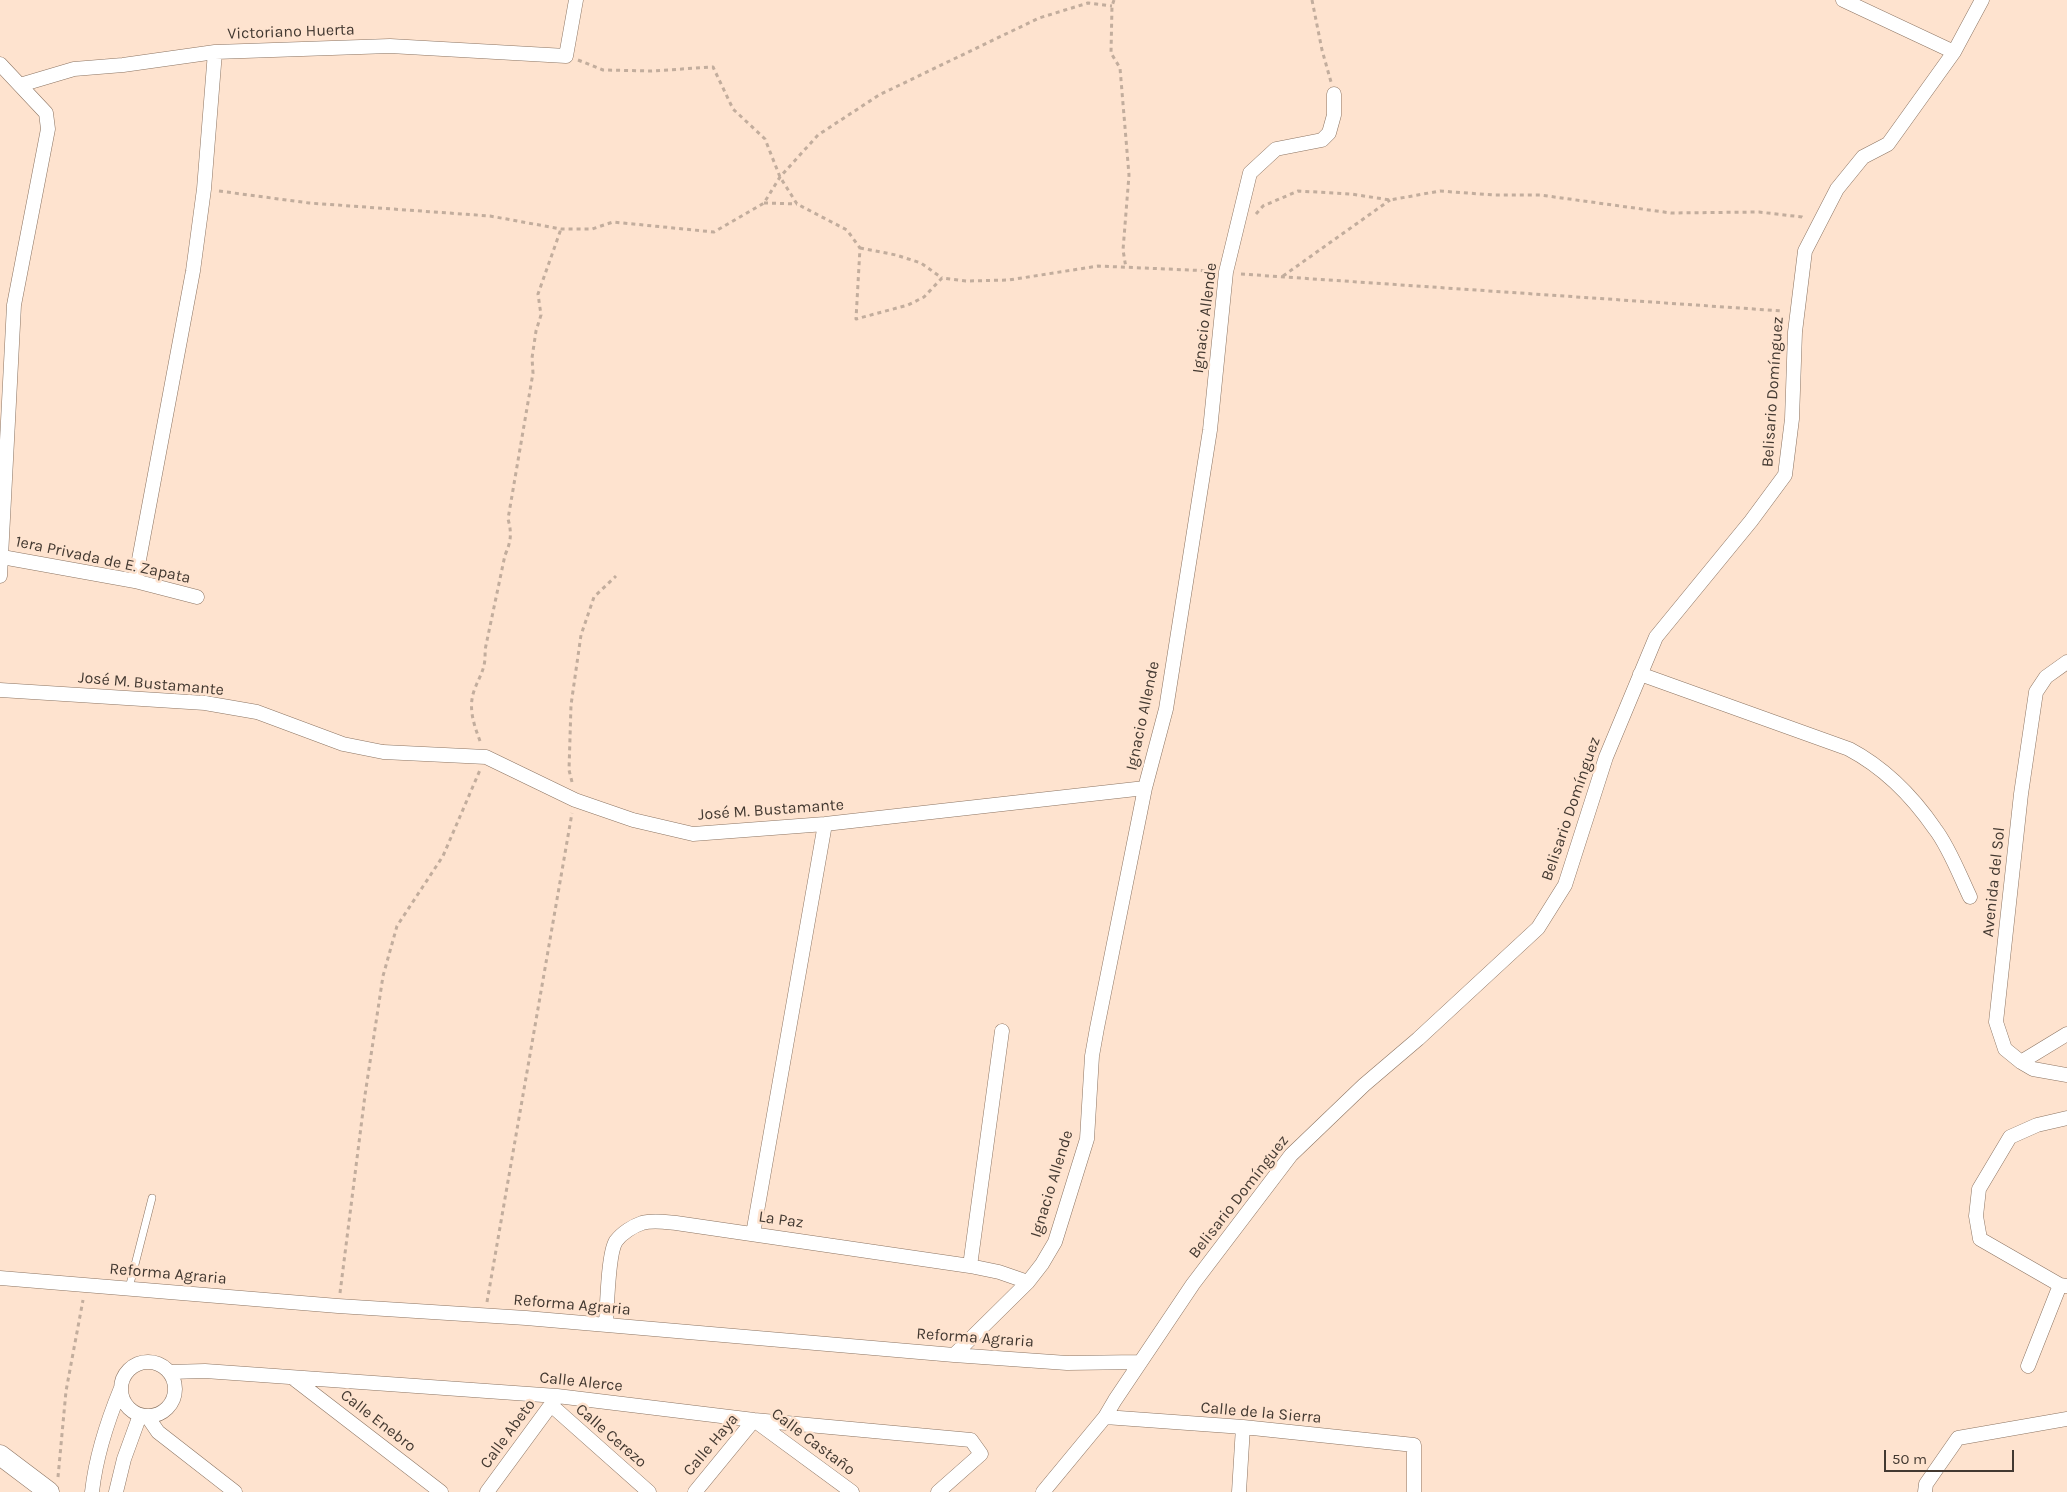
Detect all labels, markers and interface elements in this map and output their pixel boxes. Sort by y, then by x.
street label: Victoriano Huerta [227,20,355,44]
street label: Ignacio Allende [1189,262,1221,374]
street label: Belisario Domínguez [1758,316,1788,468]
street label: 1era Privada de E. Zapata [14,532,192,588]
street label: Ignacio Allende [1122,660,1164,772]
street label: José M. Bustamante [77,668,225,700]
street label: Belisario Domínguez [1537,735,1605,883]
street label: José M. Bustamante [697,795,845,825]
street label: Avenida del Sol [1979,826,2009,938]
street label: Ignacio Allende [1027,1128,1077,1240]
street label: Belisario Domínguez [1185,1132,1293,1262]
street label: La Paz [757,1207,805,1233]
street label: Reforma Agraria [108,1259,228,1289]
street label: Reforma Agraria [512,1290,632,1320]
street label: Reforma Agraria [916,1324,1034,1352]
street label: Calle Alerce [538,1368,624,1396]
street label: Calle Enebro [336,1386,420,1456]
street label: Calle Abeto [476,1395,540,1473]
street label: Calle de la Sierra [1200,1398,1322,1428]
street label: Calle Cerezo [572,1400,650,1472]
street label: Calle Castaño [767,1404,859,1480]
street label: Calle Haya [679,1410,743,1480]
scale bar [1887,1440,2017,1472]
text: 50 m [1892,1450,1927,1468]

